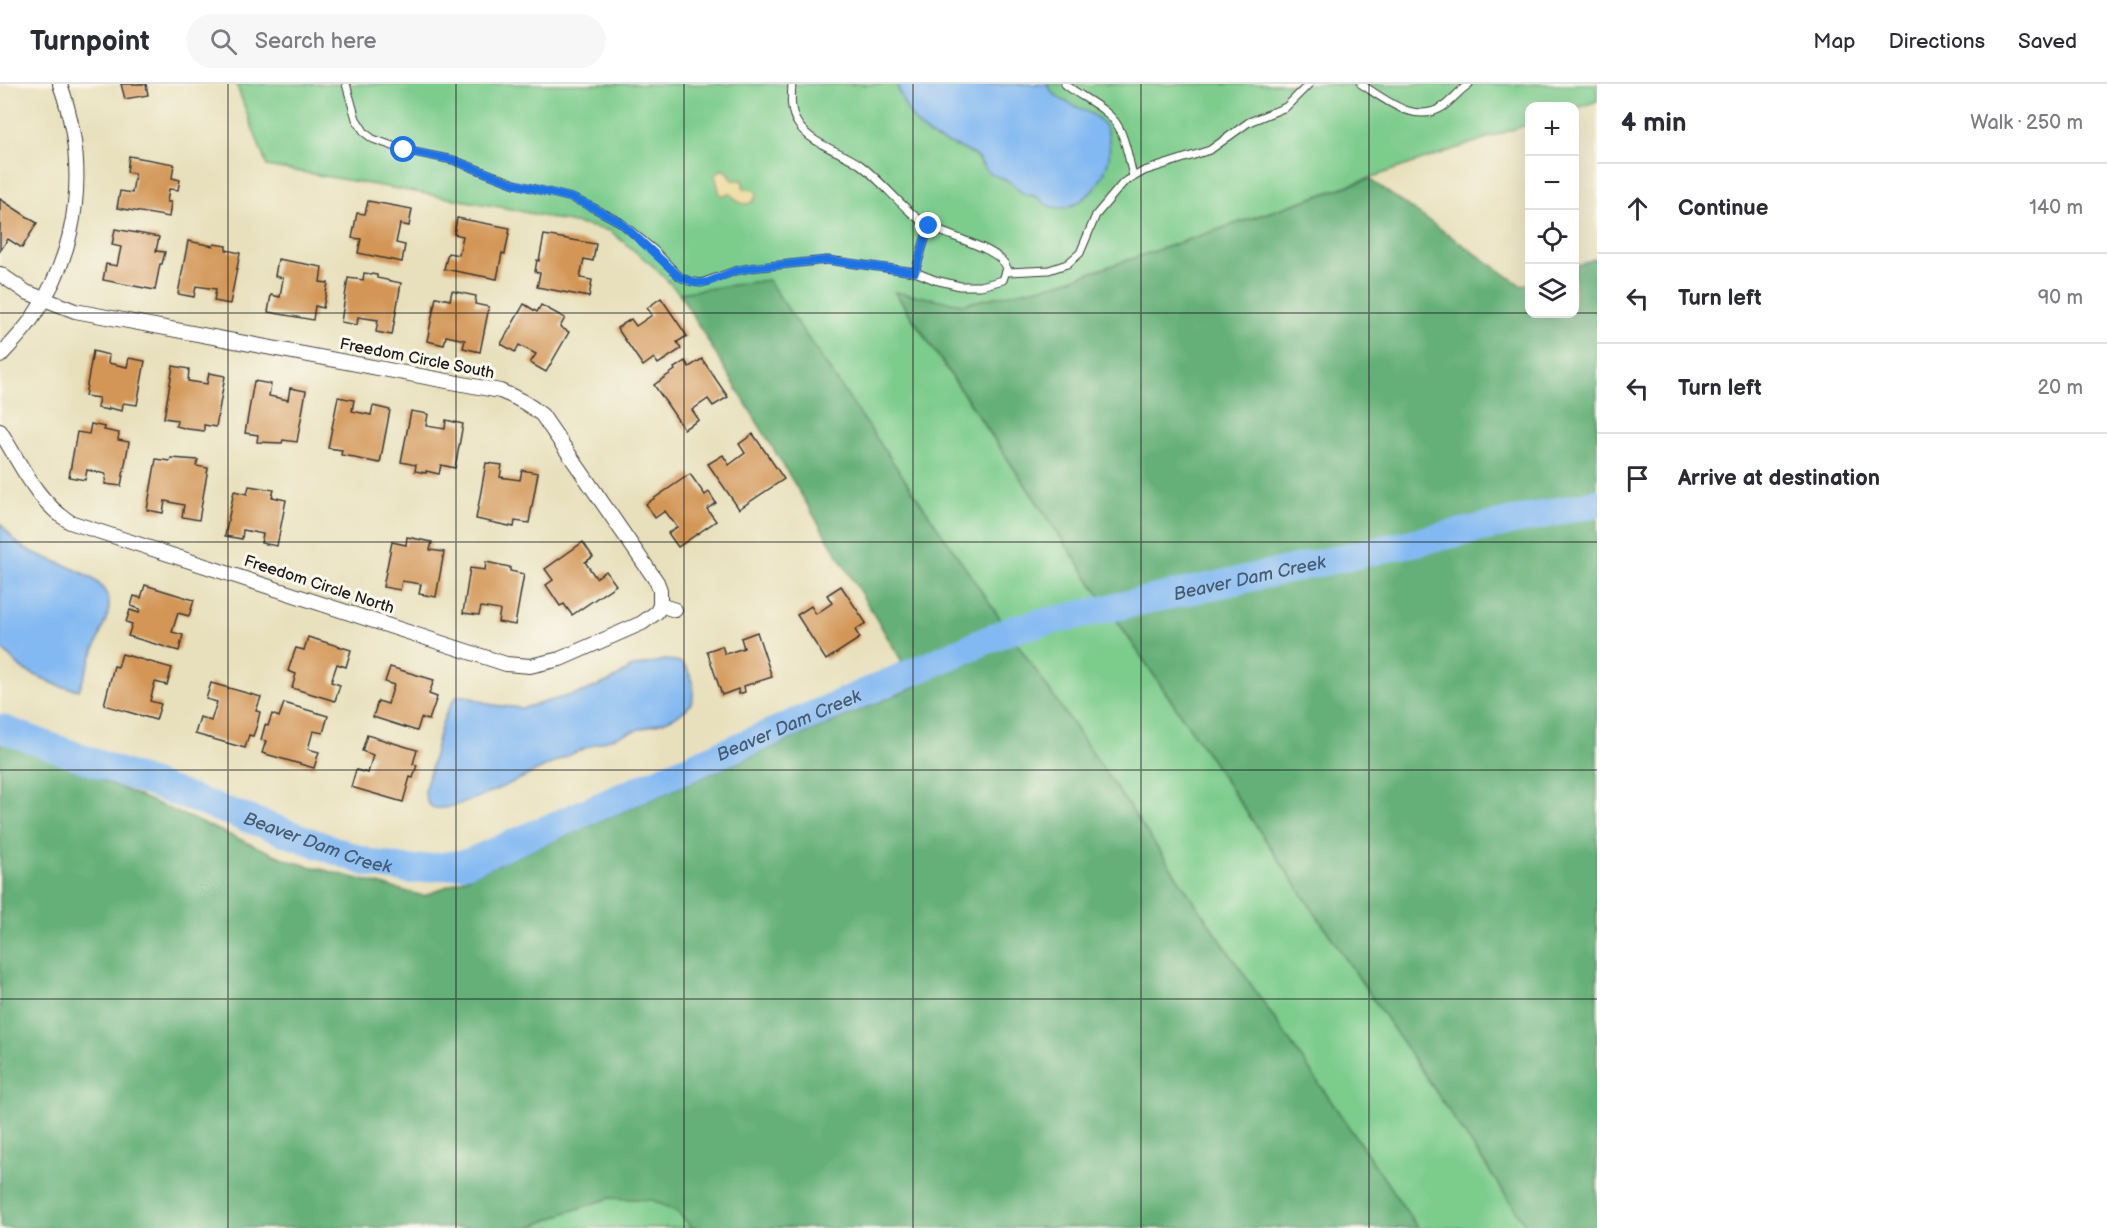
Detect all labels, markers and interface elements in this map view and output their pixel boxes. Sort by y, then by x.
search box [186,14,606,68]
text: Turnpoint [30,25,150,58]
icon: search [207,25,240,58]
text: Search here [255,28,377,55]
text: Map [1813,29,1856,54]
text: Directions [1889,29,1985,54]
text: Saved [2018,29,2077,54]
map controls [1525,102,1579,318]
button: + [1525,102,1579,156]
text: 4 min [1621,108,1686,139]
text: Walk · 250 m [1970,111,2083,135]
route start [390,136,416,162]
button: − [1525,156,1579,210]
icon: ahead [1621,192,1654,225]
text: Continue [1678,195,1768,222]
text: 140 m [2029,196,2083,220]
button: locate [1525,210,1579,264]
route end [915,212,941,238]
button: layers [1525,264,1579,318]
icon: left [1621,282,1654,315]
text: Turn left [1678,285,1762,312]
text: 90 m [2038,286,2083,310]
street label: Freedom Circle South [338,335,496,383]
icon: left [1621,372,1654,405]
text: Turn left [1678,375,1762,402]
text: 20 m [2038,376,2083,400]
icon: arrive [1621,462,1654,495]
text: Arrive at destination [1678,465,1880,492]
water label: Beaver Dam Creek [1172,551,1329,605]
street label: Freedom Circle North [241,552,397,618]
water label: Beaver Dam Creek [713,684,865,765]
water label: Beaver Dam Creek [241,808,394,877]

